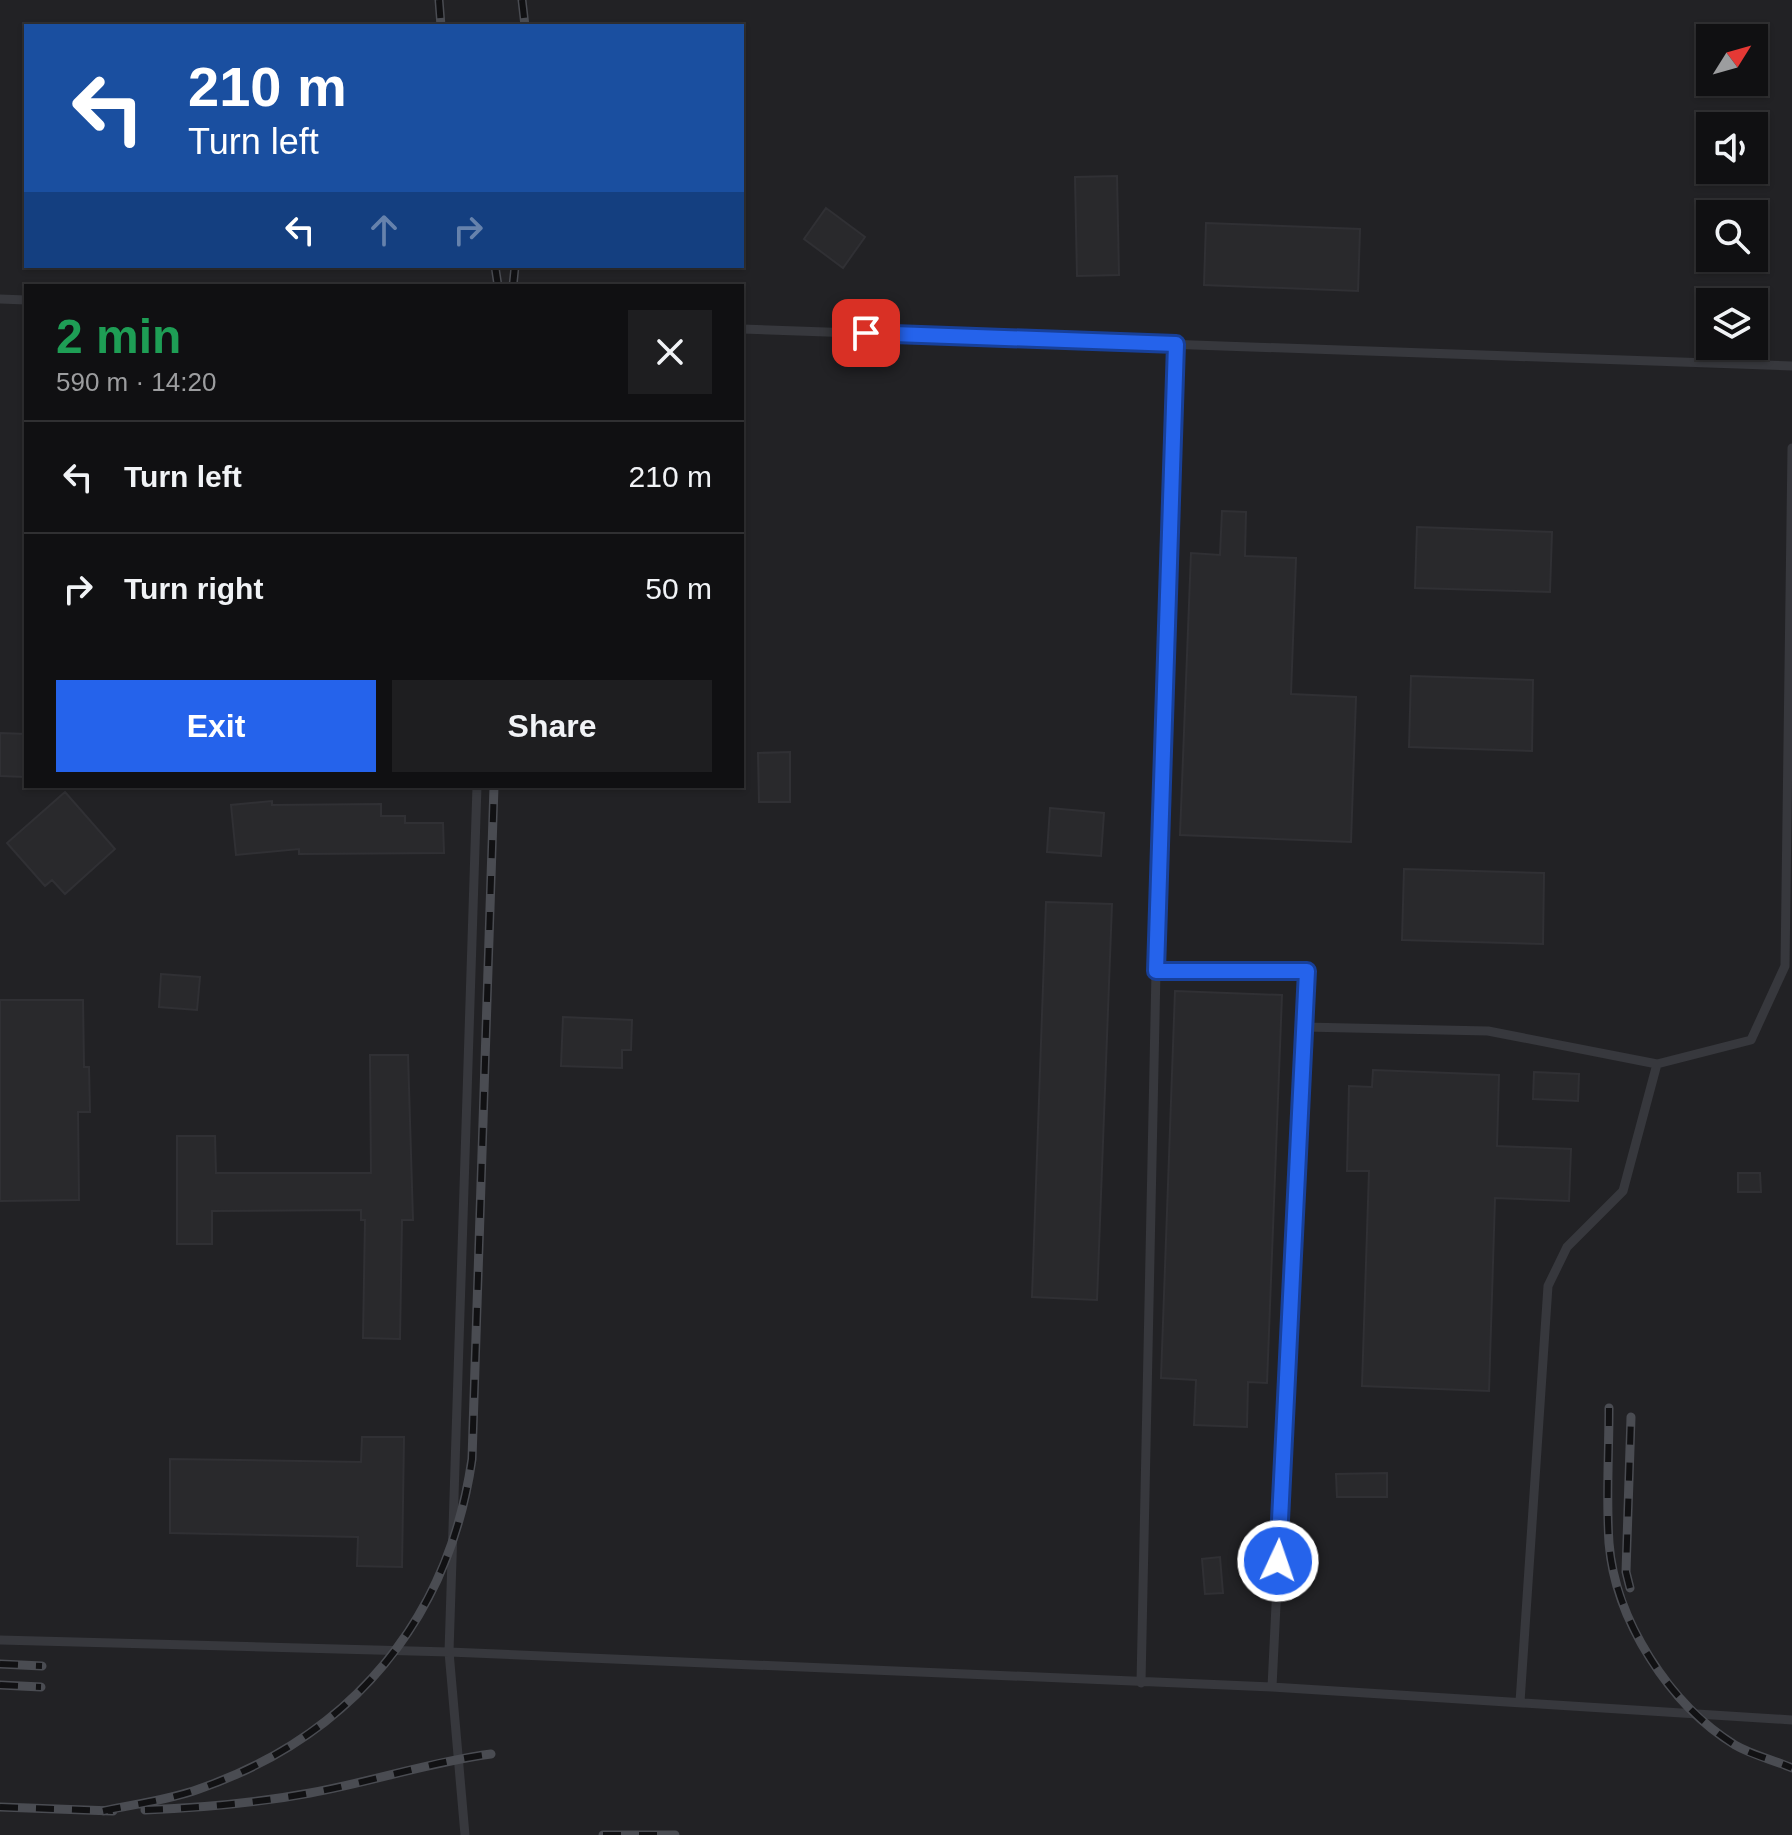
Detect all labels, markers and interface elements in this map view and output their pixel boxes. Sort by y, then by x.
north arrow [1696,24,1768,96]
map controls [1696,24,1768,360]
text: 210 m [188,55,347,118]
icon: left [56,56,160,160]
button: sound [1696,112,1768,184]
text: Turn left [188,121,319,162]
button: search [1696,200,1768,272]
icon: left [278,208,322,252]
icon: ahead [362,208,406,252]
icon: right [446,208,490,252]
button: layers [1696,288,1768,360]
pin [832,299,900,367]
text: 2 min [56,310,181,363]
button: close [628,310,712,394]
icon: arrive [844,311,888,355]
text: 590 m · 14:20 [56,367,216,397]
icon: left [56,455,100,499]
text: Turn left [124,460,242,493]
text: 210 m [629,460,712,493]
icon: right [56,567,100,611]
text: Turn right [124,572,263,605]
text: 50 m [645,572,712,605]
button: Exit [56,680,376,772]
button: Share [392,680,712,772]
position arrow [1236,1519,1320,1603]

